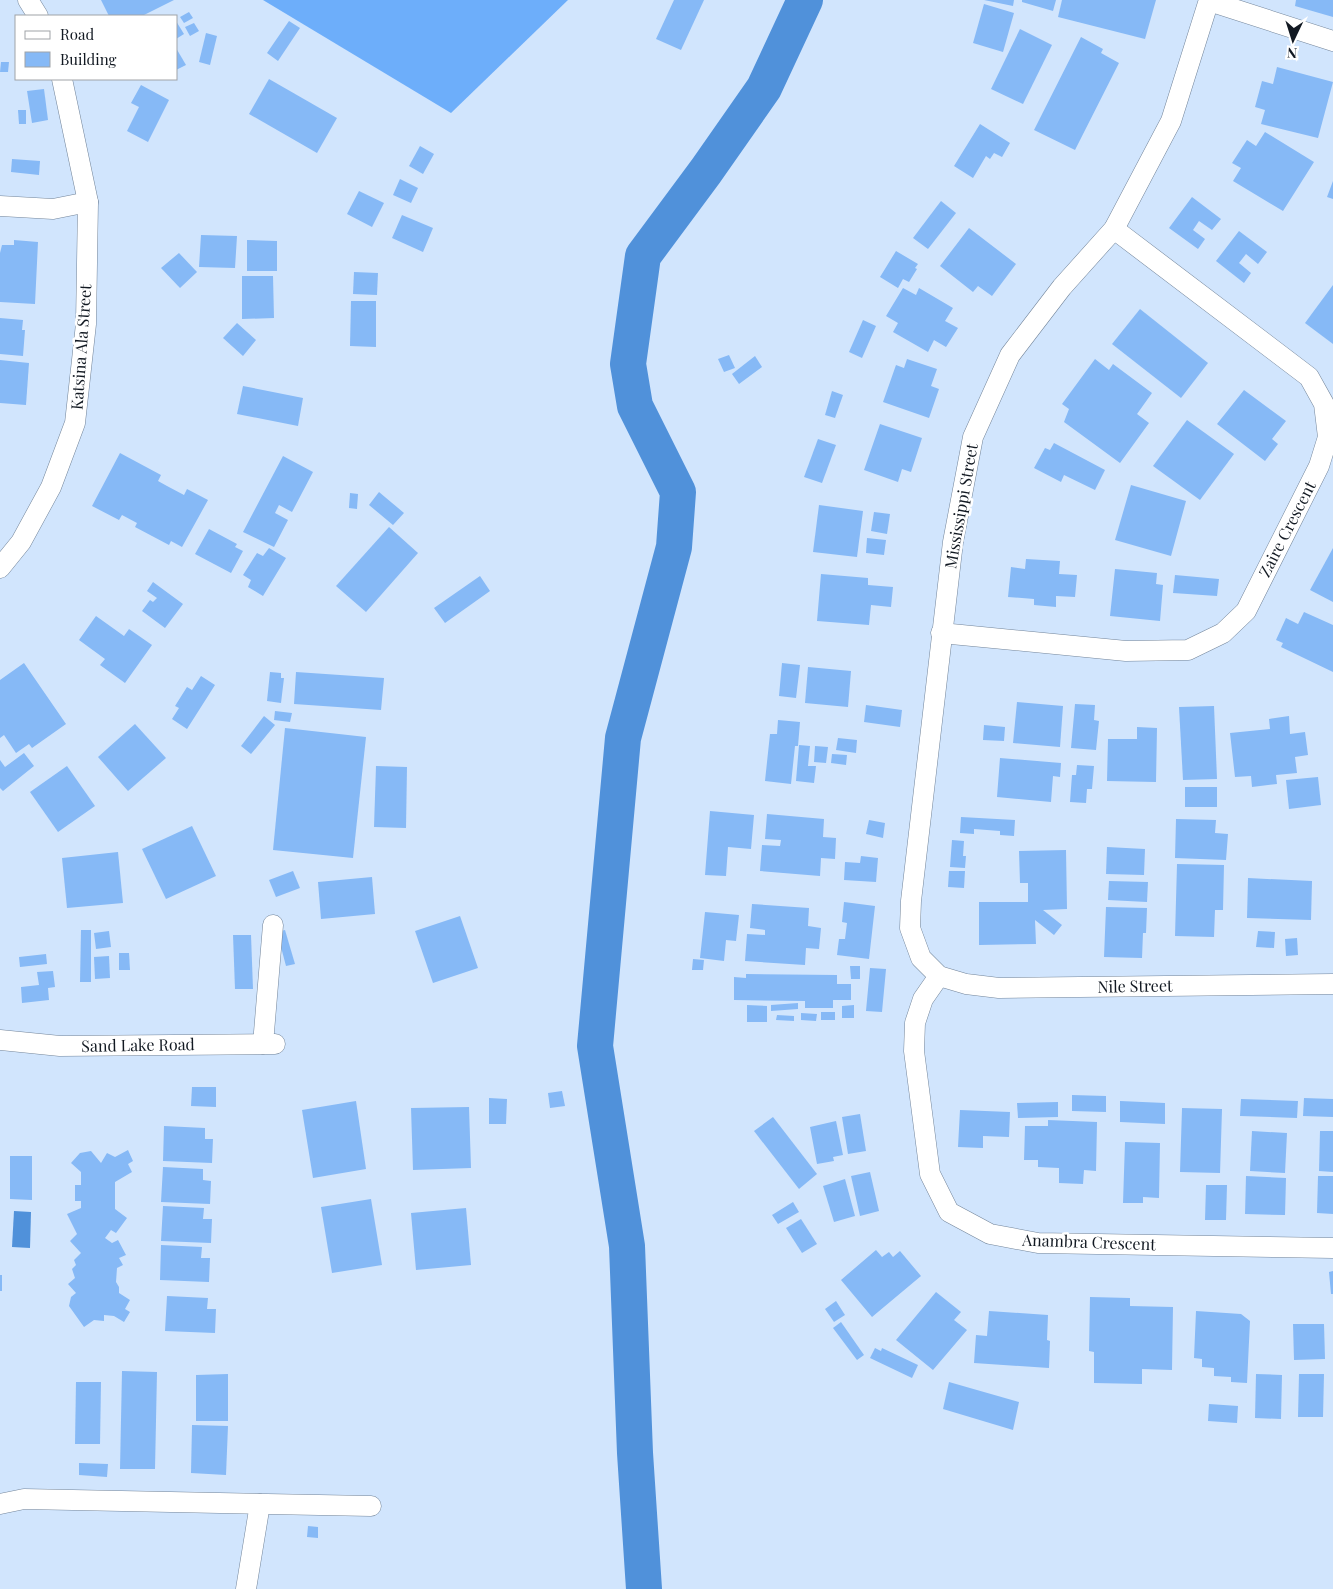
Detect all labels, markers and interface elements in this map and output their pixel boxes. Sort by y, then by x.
legend [15,15,178,80]
north arrow [1268,15,1318,65]
text: Road [60,24,94,44]
text: N [1286,44,1298,63]
text: Building [60,49,117,69]
street label: Katsina Ala Street [66,283,95,411]
street label: Mississippi Street [939,441,982,570]
street label: Zaire Crescent [1253,477,1320,580]
street label: Nile Street [1097,974,1173,997]
street label: Sand Lake Road [81,1033,195,1056]
street label: Anambra Crescent [1021,1229,1157,1254]

